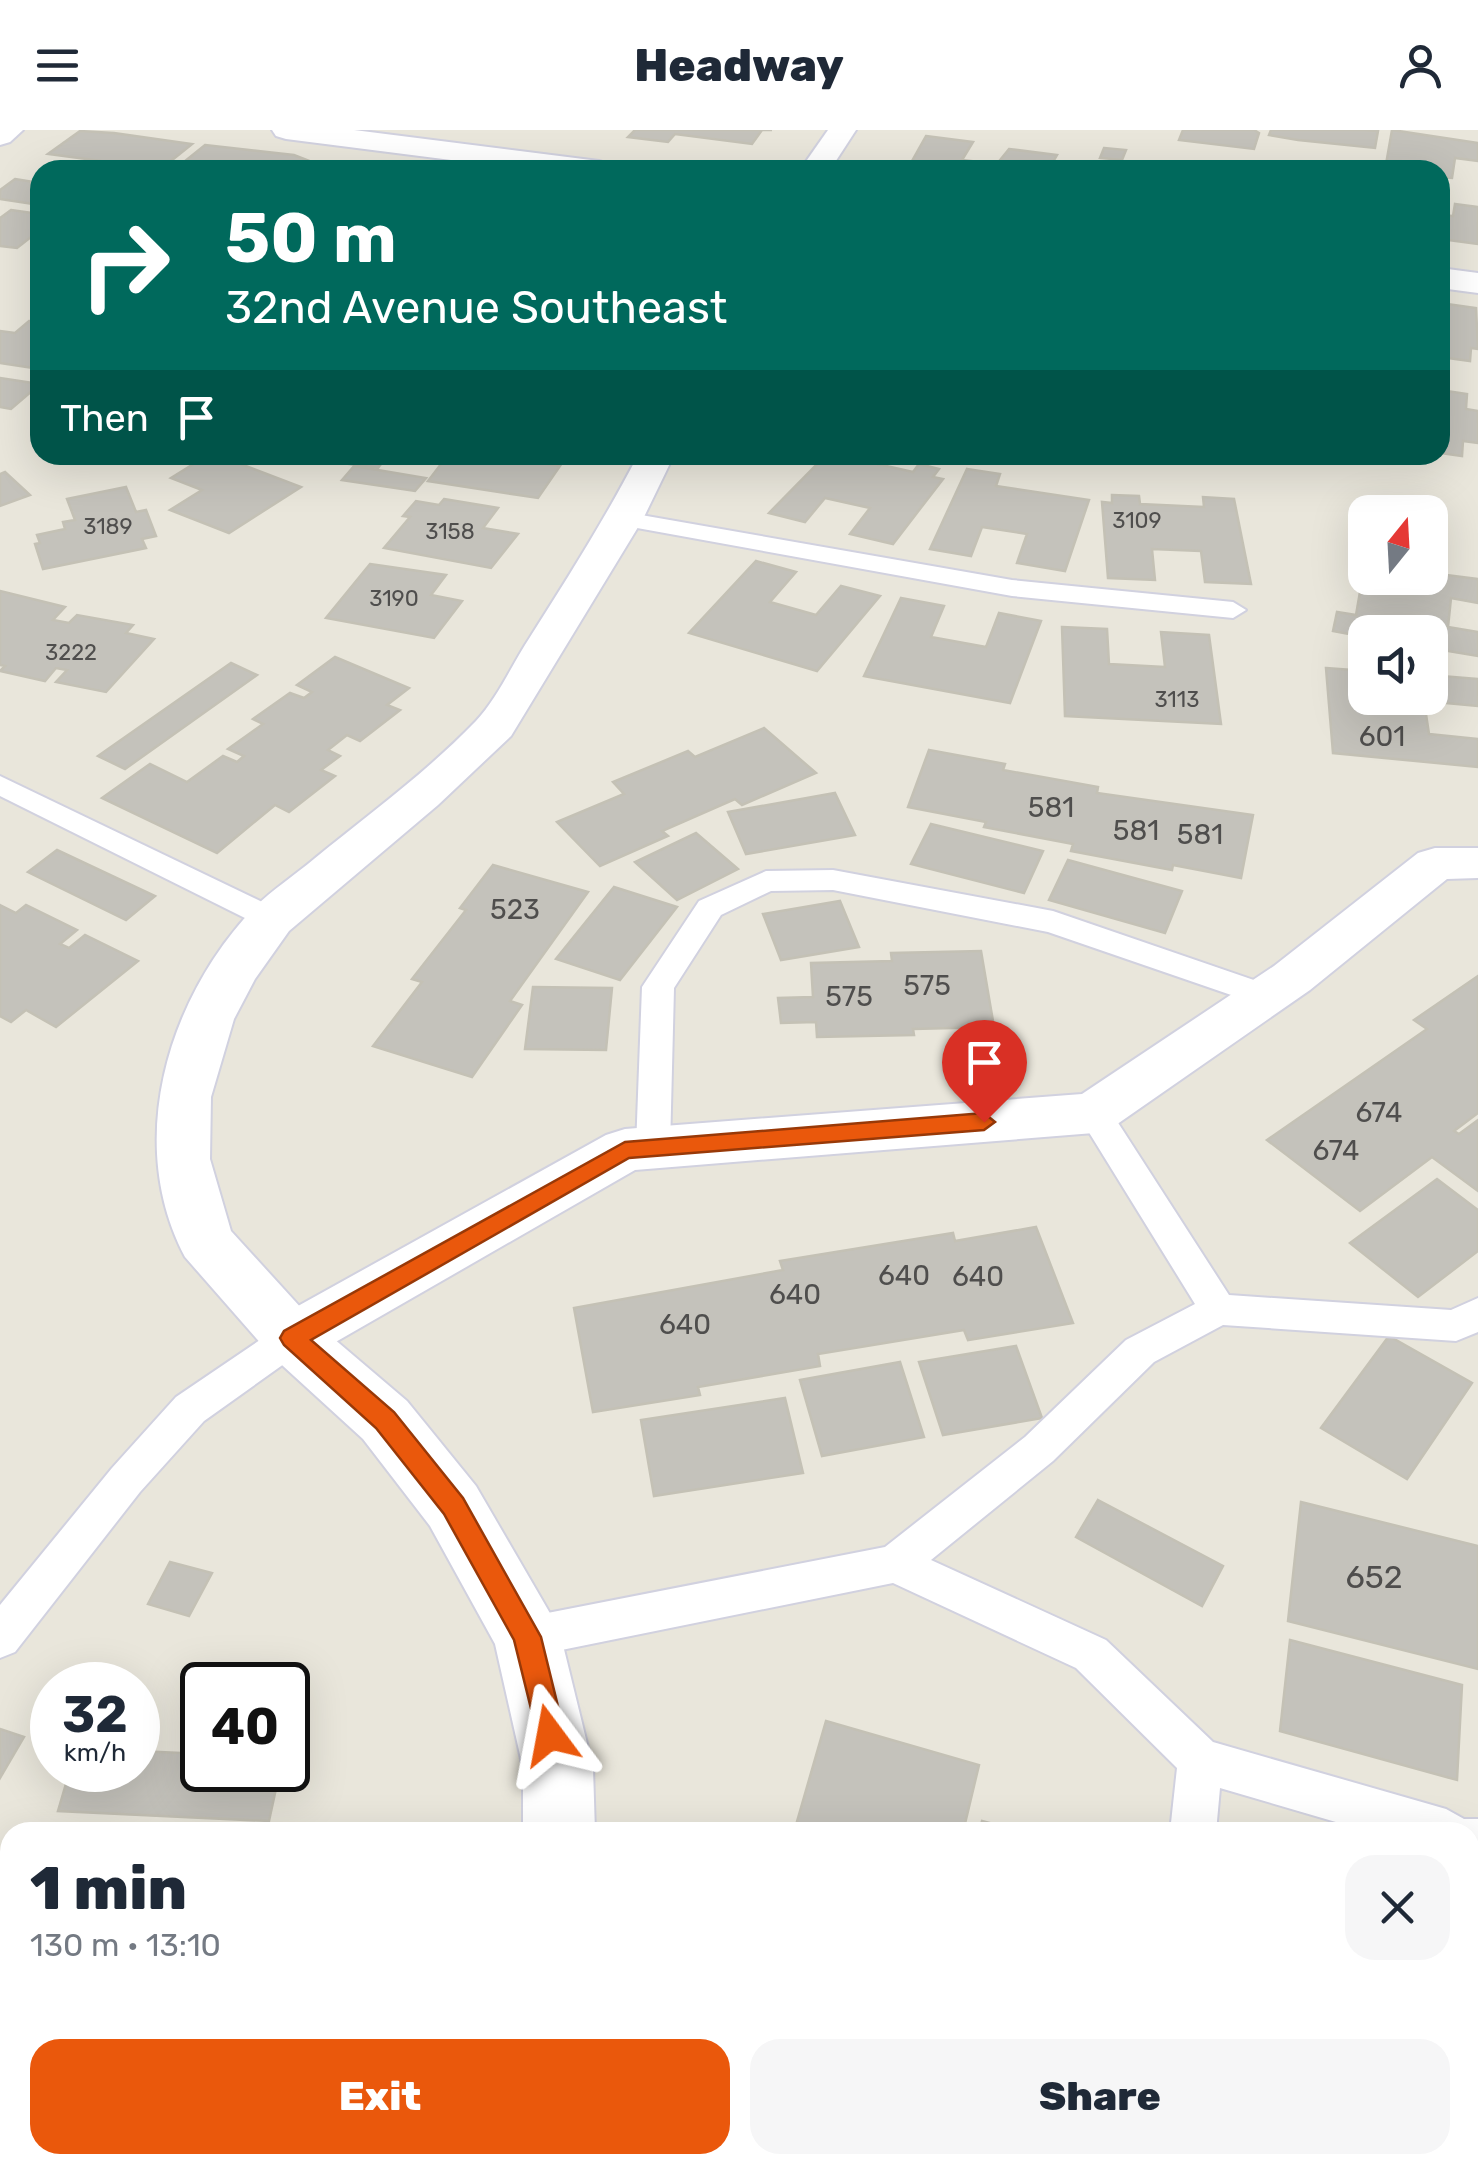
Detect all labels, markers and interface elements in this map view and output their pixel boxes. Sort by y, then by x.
icon: menu [30,38,85,93]
icon: person [1393,38,1448,93]
text: Headway [634,39,844,92]
text: 50 m [225,197,397,280]
icon: right [60,200,190,330]
text: 32nd Avenue Southeast [225,281,727,334]
icon: arrive [169,390,224,445]
text: Then [60,395,149,441]
north arrow [1348,495,1448,595]
map controls [1348,495,1448,715]
house number: 3109 [1112,507,1162,534]
house number: 3189 [83,513,133,540]
house number: 3158 [425,518,475,545]
house number: 3190 [369,585,419,612]
button: sound [1348,615,1448,715]
house number: 3222 [45,639,97,666]
house number: 3113 [1155,686,1199,713]
house number: 601 [1359,720,1405,753]
house number: 581 [1028,791,1074,824]
house number: 581 [1113,814,1159,847]
house number: 581 [1177,818,1223,851]
house number: 523 [490,893,540,926]
house number: 575 [903,969,951,1002]
house number: 575 [825,980,873,1013]
pin [942,1020,1027,1123]
icon: arrive [957,1035,1012,1090]
house number: 674 [1356,1096,1402,1129]
house number: 674 [1313,1134,1359,1167]
house number: 640 [878,1259,930,1292]
house number: 640 [952,1260,1004,1293]
house number: 640 [769,1278,821,1311]
house number: 640 [659,1308,711,1341]
house number: 652 [1345,1558,1403,1596]
speed limit sign: 40 [180,1662,310,1792]
position arrow [498,1683,602,1787]
text: 32 [62,1685,128,1745]
text: km/h [64,1738,126,1767]
text: 1 min [30,1853,187,1924]
button: close [1345,1855,1450,1960]
text: 130 m · 13:10 [30,1926,221,1964]
button: Exit [30,2039,730,2154]
button: Share [750,2039,1450,2154]

